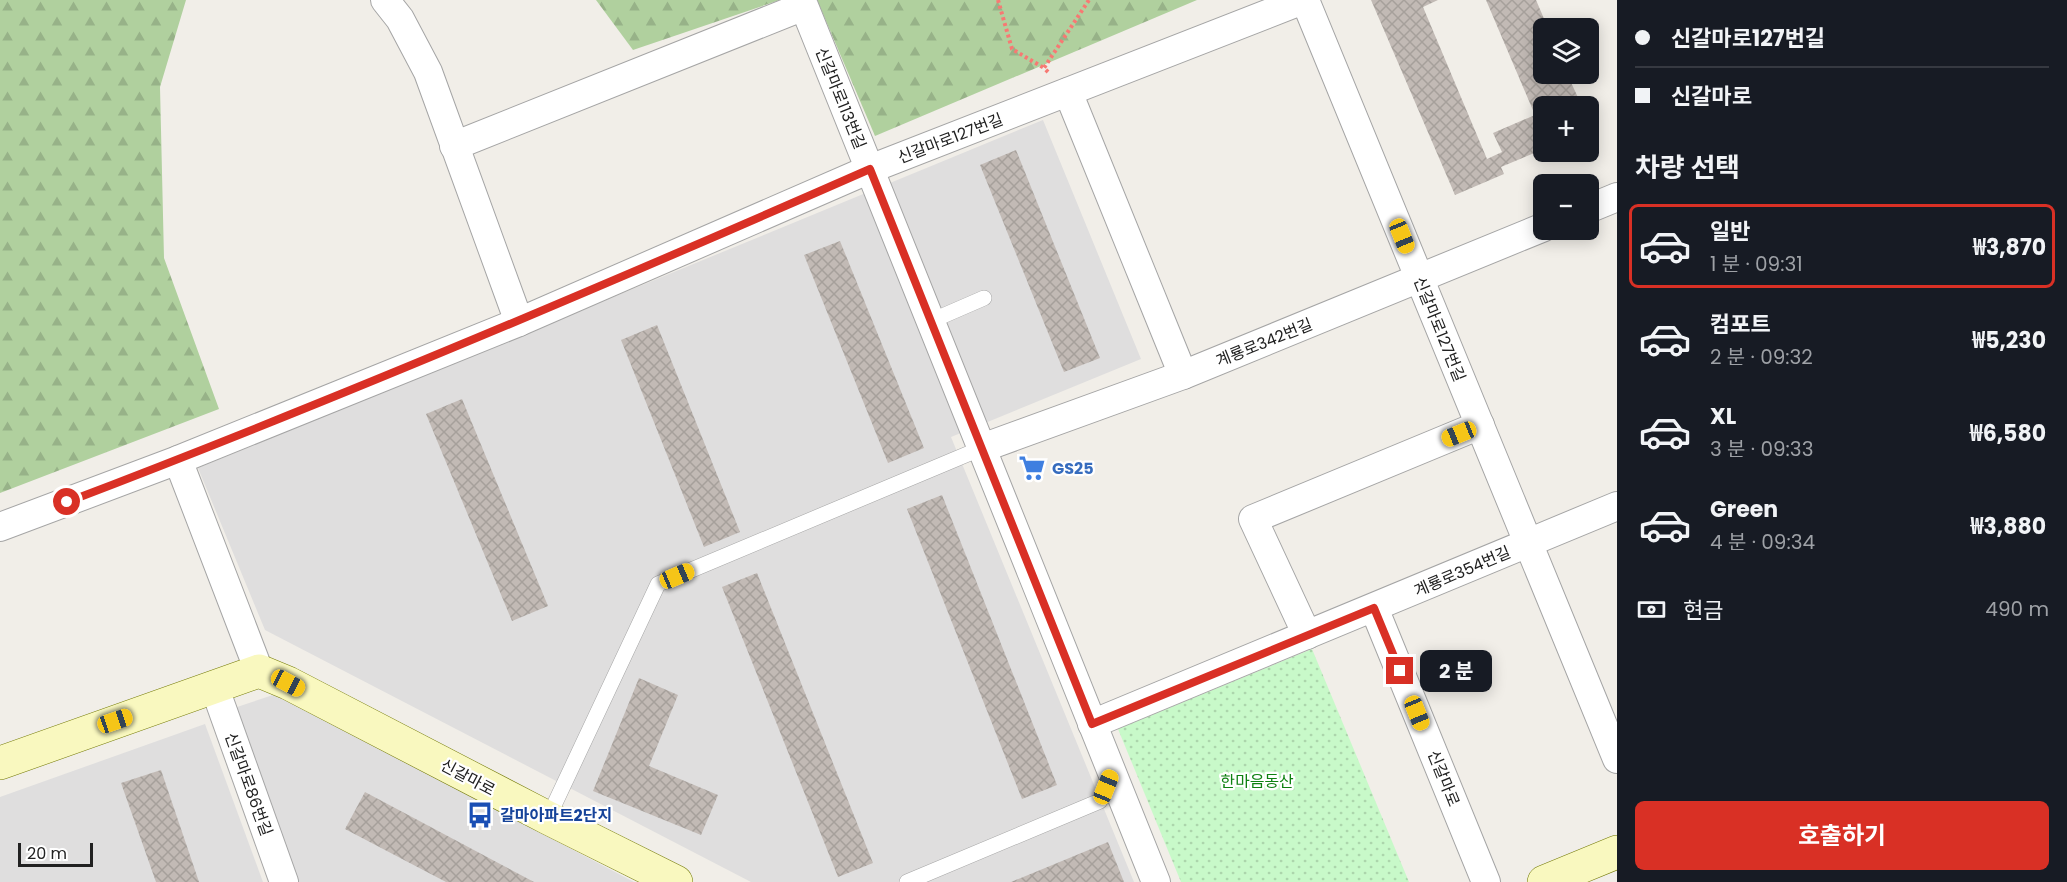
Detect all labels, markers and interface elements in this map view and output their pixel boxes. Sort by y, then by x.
map controls [1533,18,1599,240]
button: layers [1533,18,1599,84]
text: 신갈마로127번길 [1671,23,1825,54]
street label: 신갈마로113번길 [810,44,871,153]
text: 신갈마로 [1671,81,1752,112]
button: + [1533,96,1599,162]
street label: 신갈마로127번길 [894,108,1006,169]
text: 차량 선택 [1635,149,1740,186]
button: − [1533,174,1599,240]
car [1387,216,1417,256]
text: 일반 [1710,216,1750,247]
icon: car [1638,219,1692,273]
text: ₩3,870 [1973,232,2046,263]
text: 1 분 · 09:31 [1710,250,1803,278]
street label: 신갈마로127번길 [1408,273,1471,385]
text: 컴포트 [1710,309,1771,340]
icon: car [1638,312,1692,366]
street label: 계룡로342번길 [1212,313,1316,372]
text: ₩5,230 [1972,325,2046,356]
text: 2 분 · 09:32 [1710,343,1813,371]
text: XL [1710,401,1736,432]
icon: car [1638,405,1692,459]
text: ₩6,580 [1970,418,2046,449]
car [1439,419,1479,449]
text: 3 분 · 09:33 [1710,435,1813,463]
supermarket icon: GS25 [1017,453,1047,483]
place label: GS25 [1052,457,1094,480]
route start [53,488,80,515]
text: Green [1710,494,1778,525]
icon: car [1638,498,1692,552]
text: ₩3,880 [1971,511,2046,542]
text: 4 분 · 09:34 [1710,528,1815,556]
street label: 계룡로354번길 [1410,541,1514,602]
car [657,561,697,591]
icon: cash [1635,593,1668,626]
text: 현금 [1683,595,1723,626]
text: 490 m [1985,595,2049,623]
callout: 2 분 [1421,650,1493,692]
route end [1386,657,1413,684]
text: 2 분 [1439,657,1473,685]
car [268,667,308,699]
car [1402,693,1432,733]
car [95,707,135,735]
street label: 신갈마로86번길 [219,729,278,839]
street label: 신갈마로 [1422,747,1465,810]
street label: 신갈마로 [436,753,499,802]
car [1091,767,1121,807]
park label: 한마음동산 [1220,770,1294,793]
bus stop icon: 갈마아파트2단지 [465,800,495,830]
button: 호출하기 [1635,801,2049,870]
place label: 갈마아파트2단지 [500,804,612,827]
scale bar [18,840,93,868]
text: 20 m [27,842,67,865]

